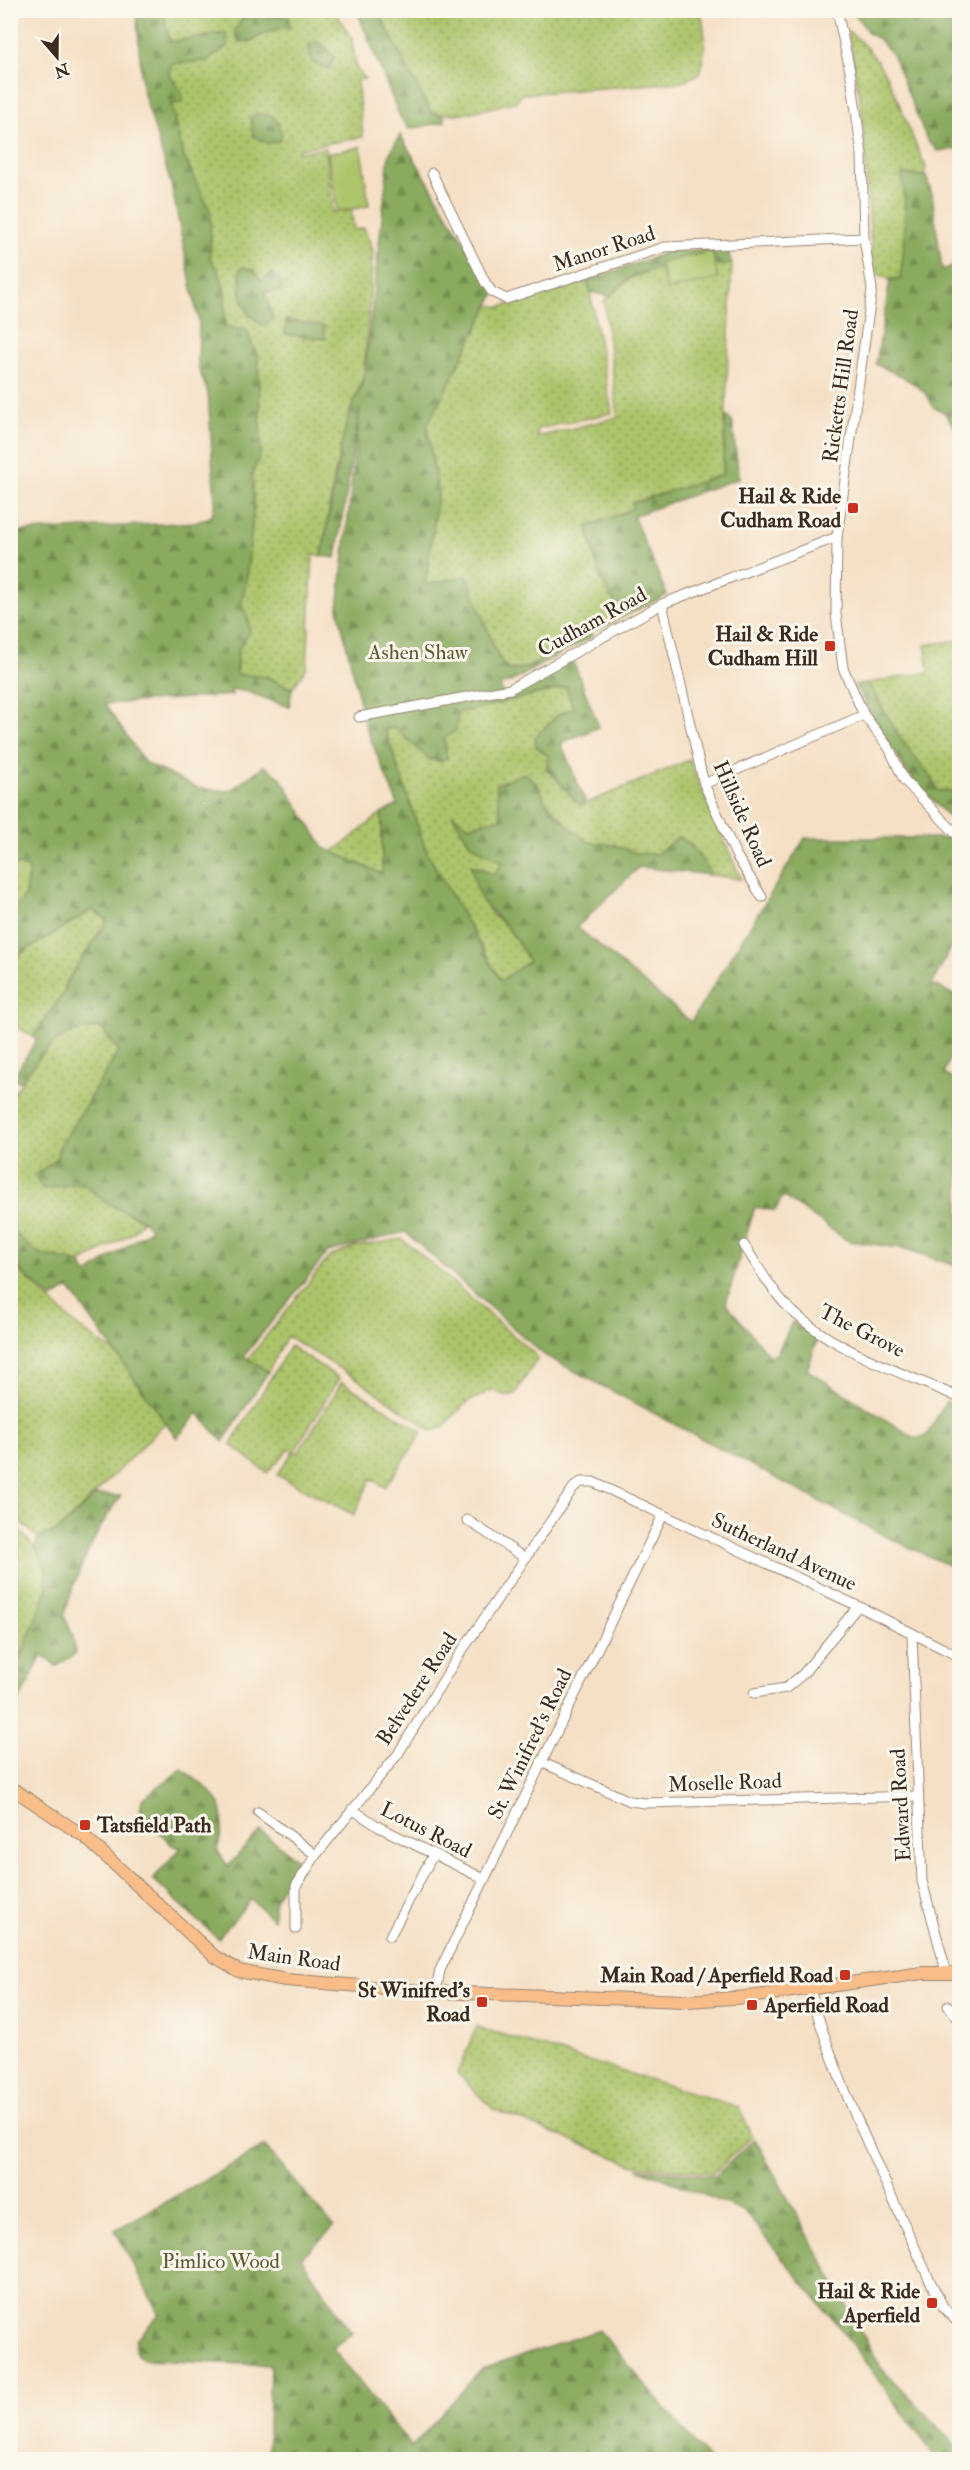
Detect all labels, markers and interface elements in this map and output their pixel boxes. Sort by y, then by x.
north arrow [27,27,87,87]
text: N [51,58,73,82]
street label: Manor Road [549,220,659,278]
street label: Ricketts Hill Road [817,307,865,464]
place label: Hail & Ride Cudham Road [720,483,842,534]
marker: Hail & Ride Cudham Road [846,501,860,515]
street label: Cudham Road [533,581,652,663]
place label: Hail & Ride Cudham Hill [708,621,819,672]
park label: Ashen Shaw [367,639,469,666]
marker: Hail & Ride Cudham Hill [823,639,837,653]
street label: Hillside Road [707,757,778,872]
street label: The Grove [815,1298,910,1364]
street label: Sutherland Avenue [707,1507,861,1598]
street label: Belvedere Road [370,1627,464,1751]
street label: St. Winifred's Road [482,1664,578,1824]
street label: Edward Road [885,1747,917,1862]
street label: Moselle Road [668,1767,783,1798]
street label: Lotus Road [376,1796,477,1865]
place label: Tatsfield Path [96,1812,212,1839]
marker: Tatsfield Path [78,1818,92,1832]
street label: Main Road [246,1938,343,1978]
place label: Main Road / Aperfield Road [599,1962,834,1989]
marker: Main Road / Aperfield Road [838,1968,852,1982]
place label: St Winifred's Road [358,1977,471,2028]
place label: Aperfield Road [763,1992,889,2019]
marker: St Winifred's Road [475,1995,489,2009]
marker: Aperfield Road [745,1998,759,2012]
park label: Pimlico Wood [162,2248,281,2275]
place label: Hail & Ride Aperfield [817,2278,921,2329]
marker: Hail & Ride Aperfield [925,2296,939,2310]

